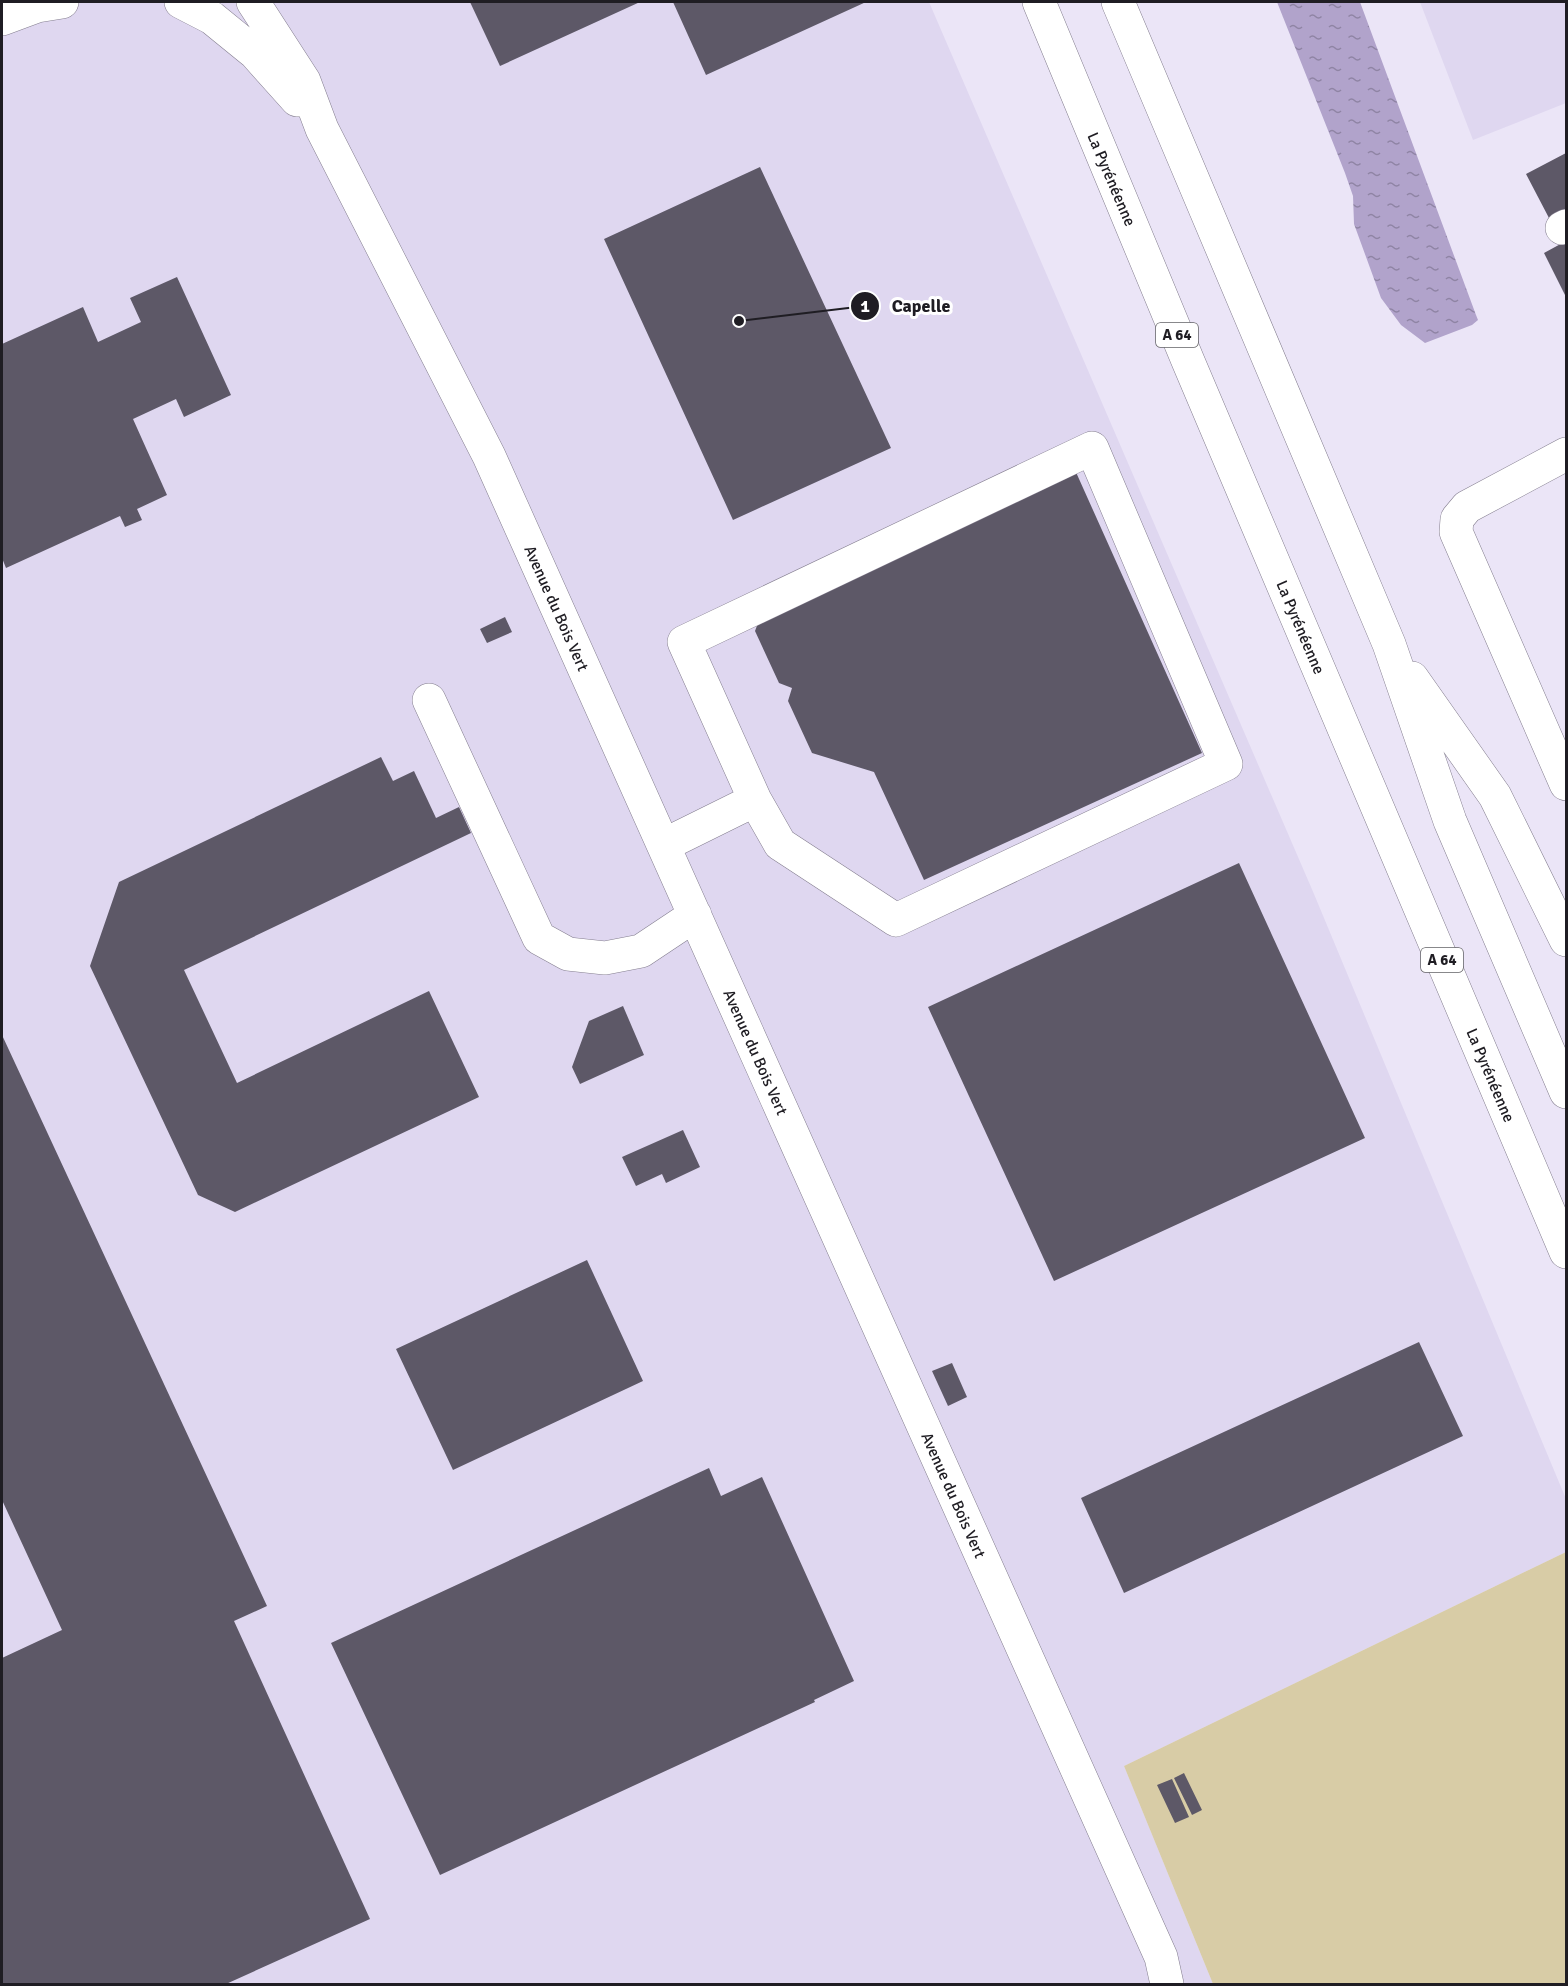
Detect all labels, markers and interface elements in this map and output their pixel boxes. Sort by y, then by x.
street label: La Pyrénéenne [1082,129,1140,229]
callout: Capelle [850,288,962,324]
text: 1 [860,295,870,317]
text: Capelle [892,295,950,317]
road number: A 64 [1156,323,1198,347]
street label: Avenue du Bois Vert [519,542,593,675]
street label: La Pyrénéenne [1271,577,1329,677]
road number: A 64 [1421,948,1463,972]
street label: Avenue du Bois Vert [718,986,792,1119]
street label: La Pyrénéenne [1461,1025,1519,1125]
street label: Avenue du Bois Vert [916,1429,990,1562]

